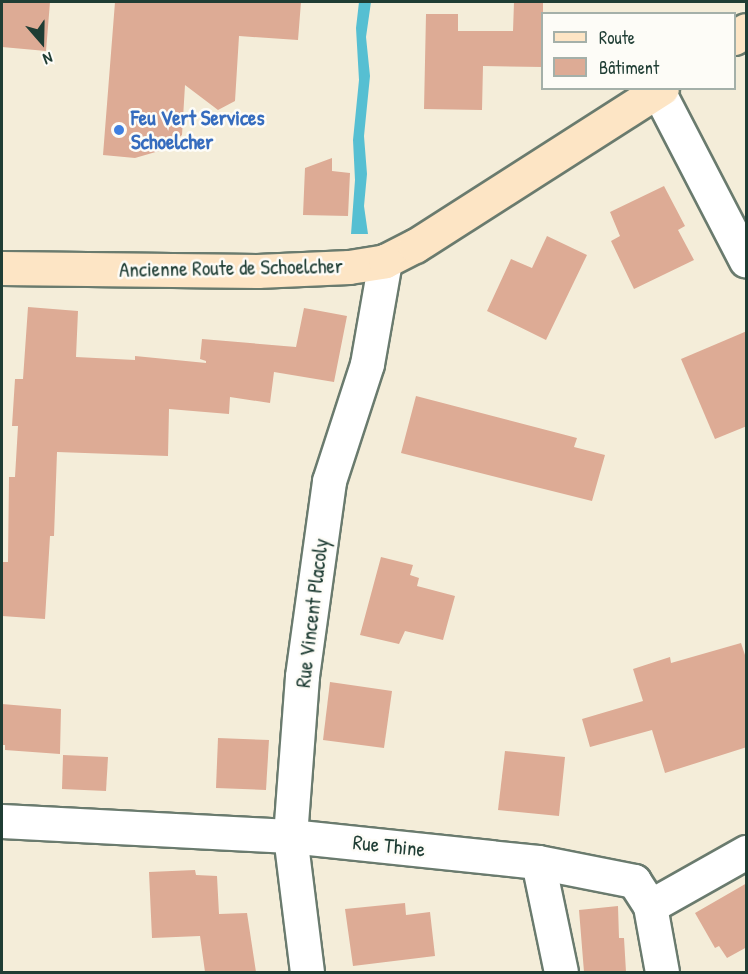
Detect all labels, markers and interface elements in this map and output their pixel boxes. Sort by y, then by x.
north arrow [12,12,72,72]
legend [541,12,736,90]
text: Route [599,25,635,50]
text: N [40,47,56,71]
text: Bâtiment [599,55,659,80]
place label: Feu Vert Services Schoelcher [131,105,265,155]
marker: Feu Vert Services Schoelcher [112,123,126,137]
street label: Ancienne Route de Schoelcher [119,253,343,283]
street label: Rue Vincent Placoly [290,537,334,689]
street label: Rue Thine [352,830,426,862]

